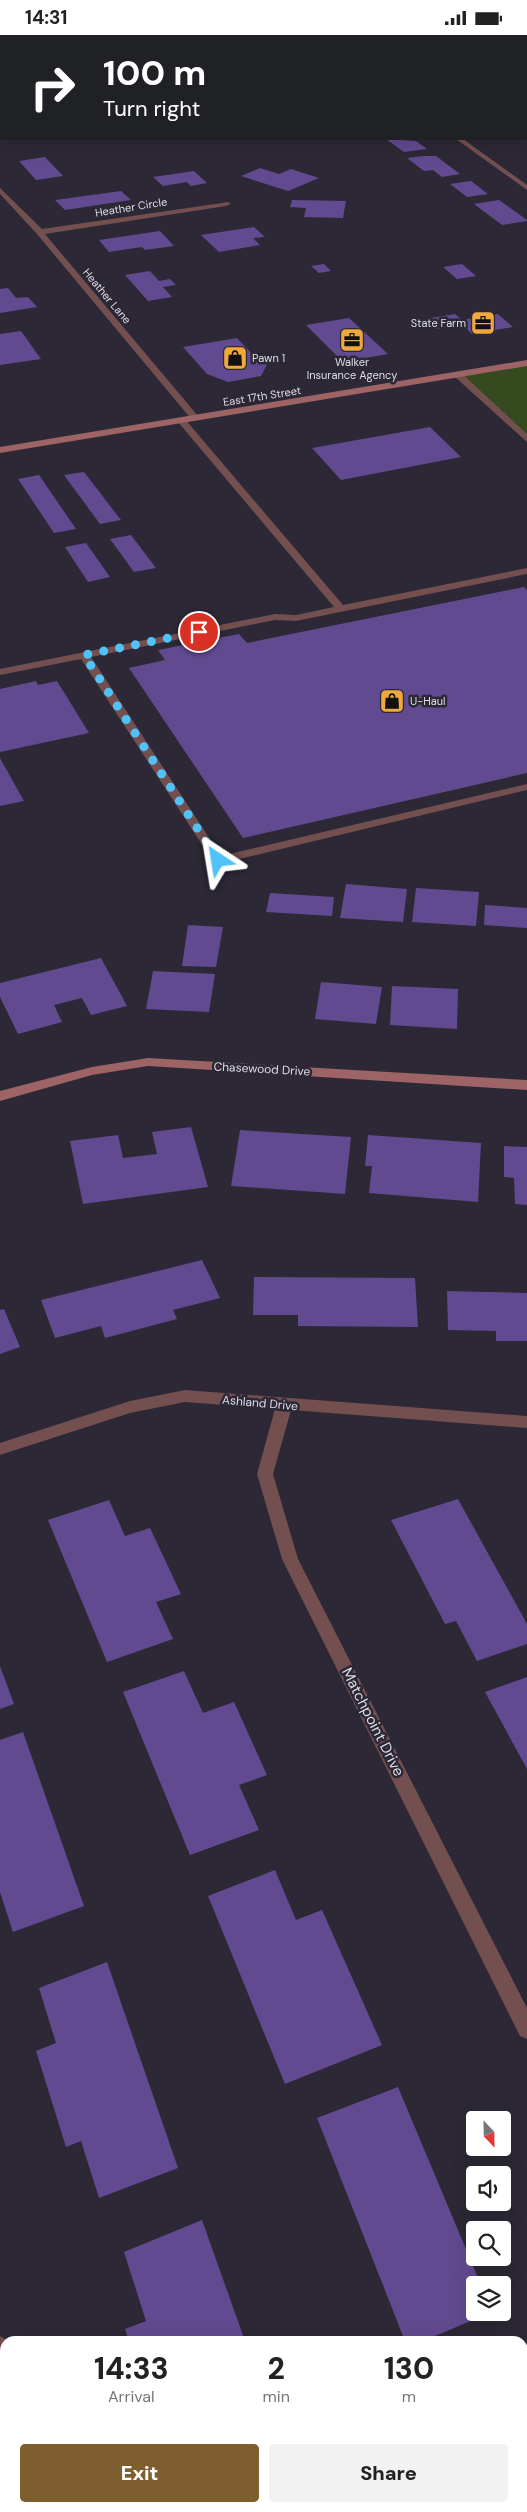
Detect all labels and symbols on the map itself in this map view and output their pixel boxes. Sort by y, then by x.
street label: Heather Circle [94,194,168,220]
street label: Heather Lane [80,266,134,326]
office icon: State Farm [470,310,496,336]
place label: State Farm [411,316,466,330]
office icon: Walker Insurance Agency [339,327,365,353]
shop icon: Pawn 1 [222,345,248,371]
place label: Pawn 1 [252,351,285,365]
place label: Walker Insurance Agency [307,355,397,382]
street label: East 17th Street [222,383,302,409]
pin [178,611,220,653]
shop icon: U-Haul [379,688,405,714]
place label: U-Haul [410,694,445,708]
position arrow [191,833,243,885]
street label: Chasewood Drive [213,1058,311,1080]
street label: Ashland Drive [221,1392,299,1414]
street label: Matchpoint Drive [337,1664,409,1780]
north arrow [466,2111,511,2156]

